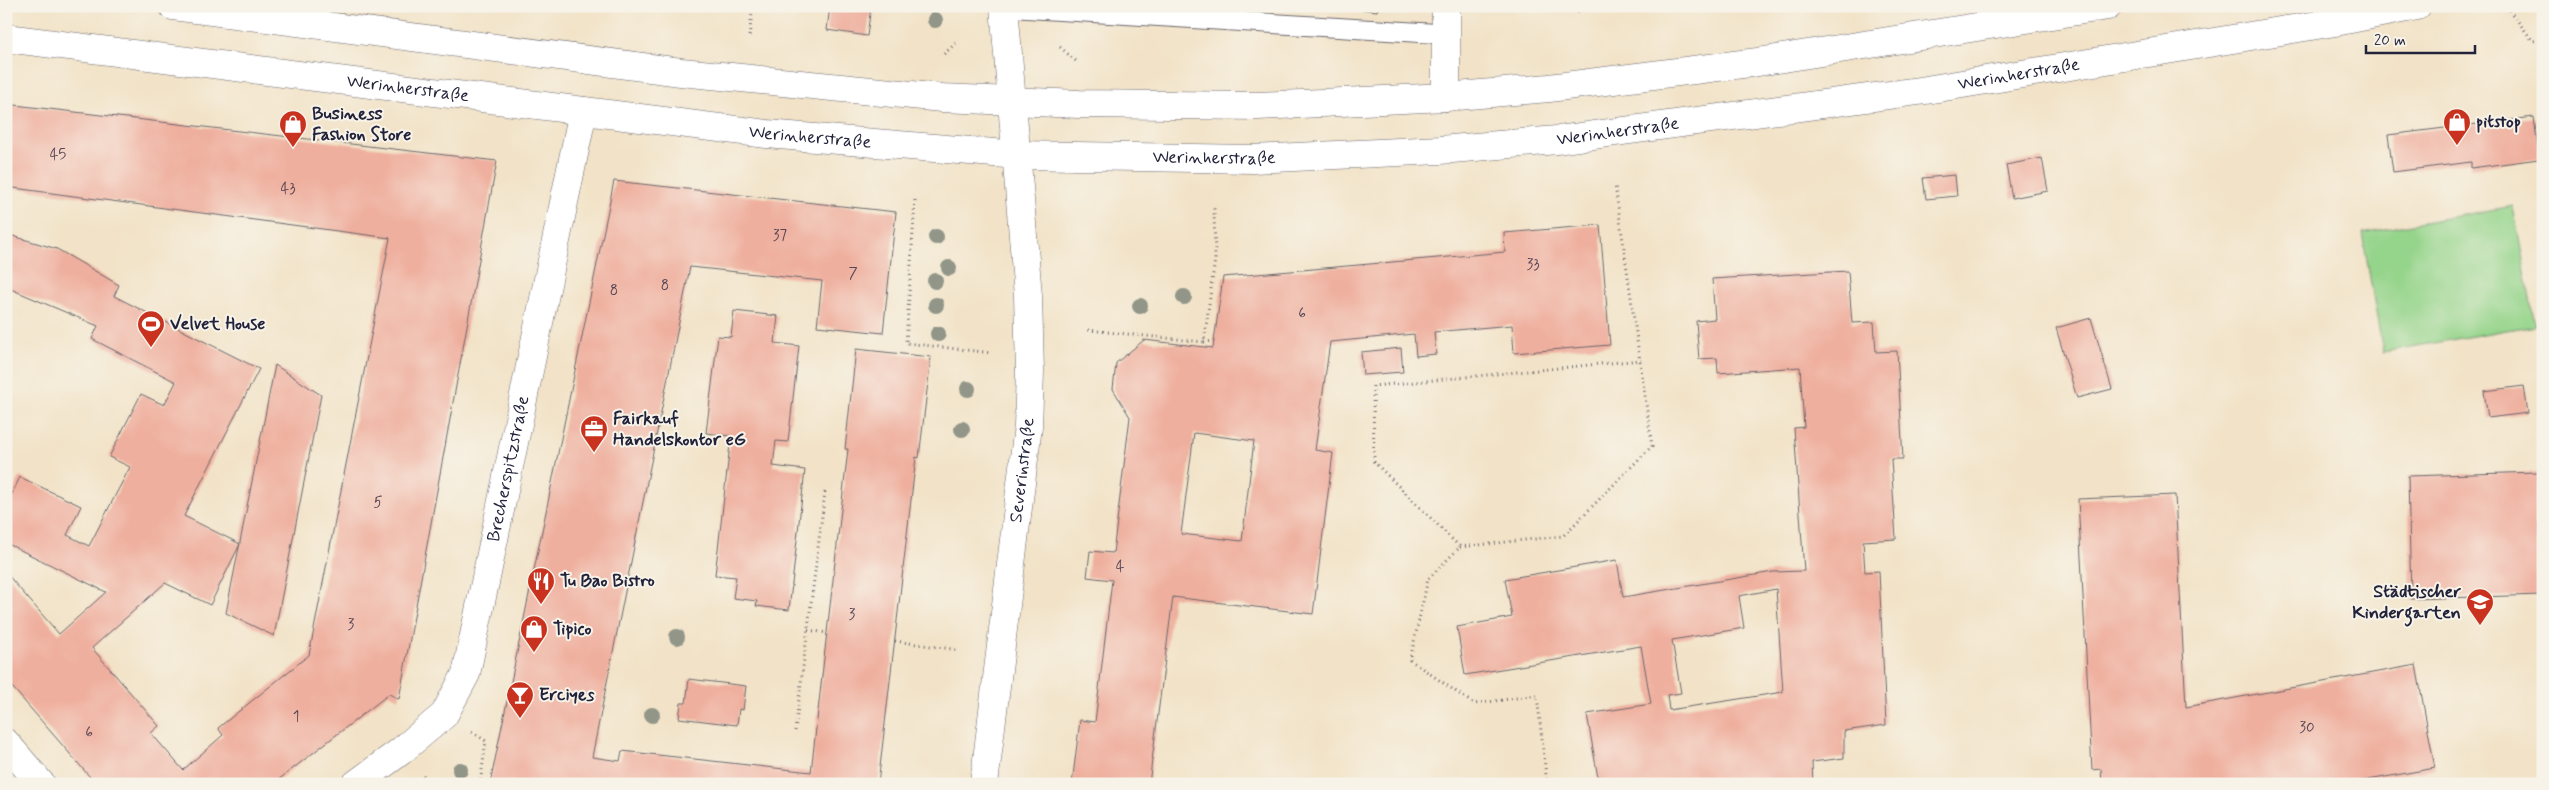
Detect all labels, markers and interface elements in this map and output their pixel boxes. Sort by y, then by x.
scale bar [2366,22,2475,54]
text: 20 m [2374,31,2406,51]
street label: Werinherstraße [1956,53,2082,97]
street label: Werinherstraße [345,69,471,108]
place label: Business Fashion Store [312,102,411,147]
shop icon: pitstop [2442,107,2472,146]
shop icon: Business Fashion Store [278,109,308,148]
place label: pitstop [2476,110,2521,134]
street label: Werinherstraße [1555,112,1681,152]
street label: Werinherstraße [747,120,872,155]
house number: 45 [50,145,66,165]
street label: Werinherstraße [1152,145,1276,171]
house number: 43 [280,179,296,199]
house number: 37 [773,226,788,246]
house number: 33 [1526,255,1540,275]
house number: 7 [848,264,858,284]
house number: 8 [661,276,669,296]
house number: 8 [610,281,618,301]
house number: 6 [1298,304,1306,324]
sports icon: Velvet House [136,309,166,348]
place label: Velvet House [170,312,266,336]
street label: Brecherspitzstraße [482,394,536,544]
place label: Fairkauf Handelskontor eG [613,407,746,452]
office icon: Fairkauf Handelskontor eG [579,414,609,453]
street label: Severinstraße [1004,417,1040,524]
house number: 5 [373,493,383,513]
house number: 4 [1116,557,1125,577]
restaurant icon: Tu Bao Bistro [526,566,556,605]
place label: Tu Bao Bistro [560,569,655,593]
place label: Städtischer Kindergarten [2352,580,2461,627]
school or university icon: Städtischer Kindergarten [2465,587,2495,626]
house number: 3 [849,605,856,625]
shop icon: Tipico [519,614,549,653]
house number: 3 [348,615,355,635]
place label: Tipico [553,617,592,641]
bar icon: Erciyes [505,680,535,719]
place label: Erciyes [539,683,594,707]
house number: 1 [293,707,299,727]
house number: 30 [2299,718,2315,738]
house number: 6 [85,723,93,743]

